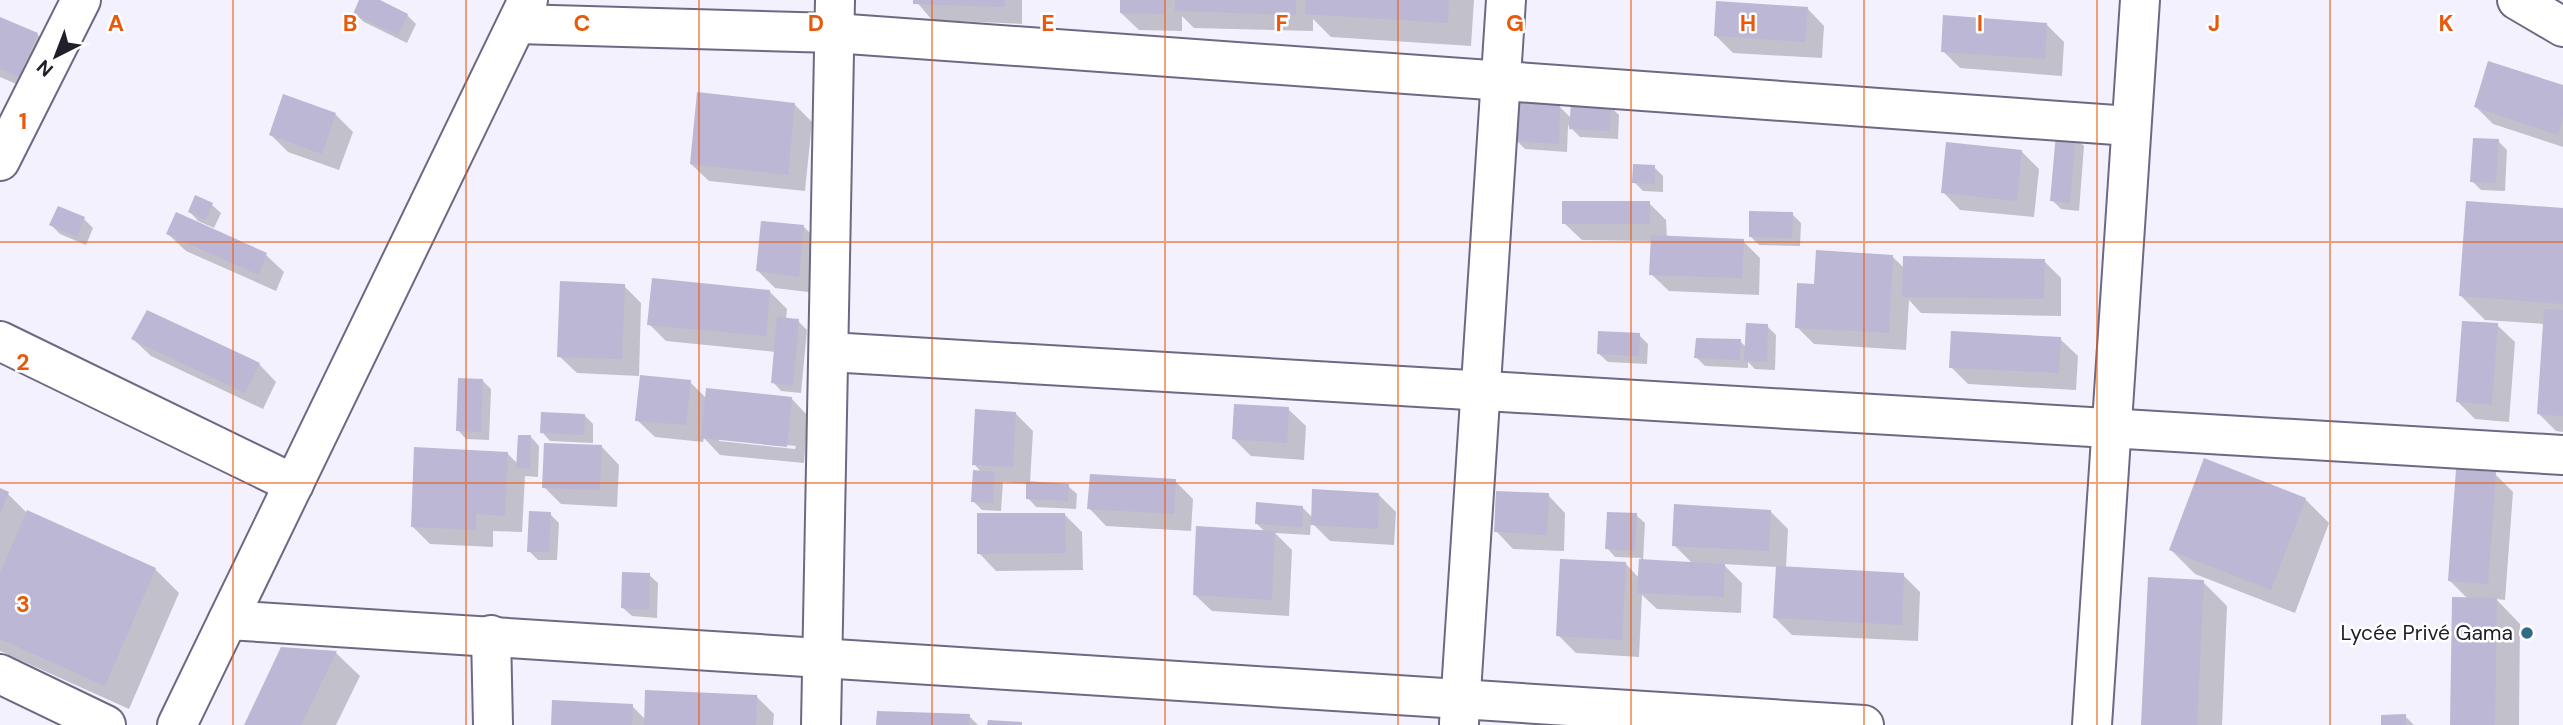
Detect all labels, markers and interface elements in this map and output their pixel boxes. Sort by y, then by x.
text: A [108,8,124,38]
text: B [343,8,357,38]
text: C [574,8,590,38]
text: D [808,8,824,38]
text: E [1041,8,1055,38]
text: F [1276,8,1289,38]
text: G [1506,8,1524,38]
text: H [1740,8,1756,38]
text: I [1977,8,1983,38]
text: J [2208,8,2220,38]
text: K [2438,8,2454,38]
north arrow [21,21,91,91]
text: N [31,54,58,82]
text: 1 [19,106,27,136]
text: 2 [16,347,30,377]
text: 3 [16,589,30,619]
place label: Lycée Privé Gama [2341,619,2513,647]
marker: Lycée Privé Gama [2519,625,2535,641]

